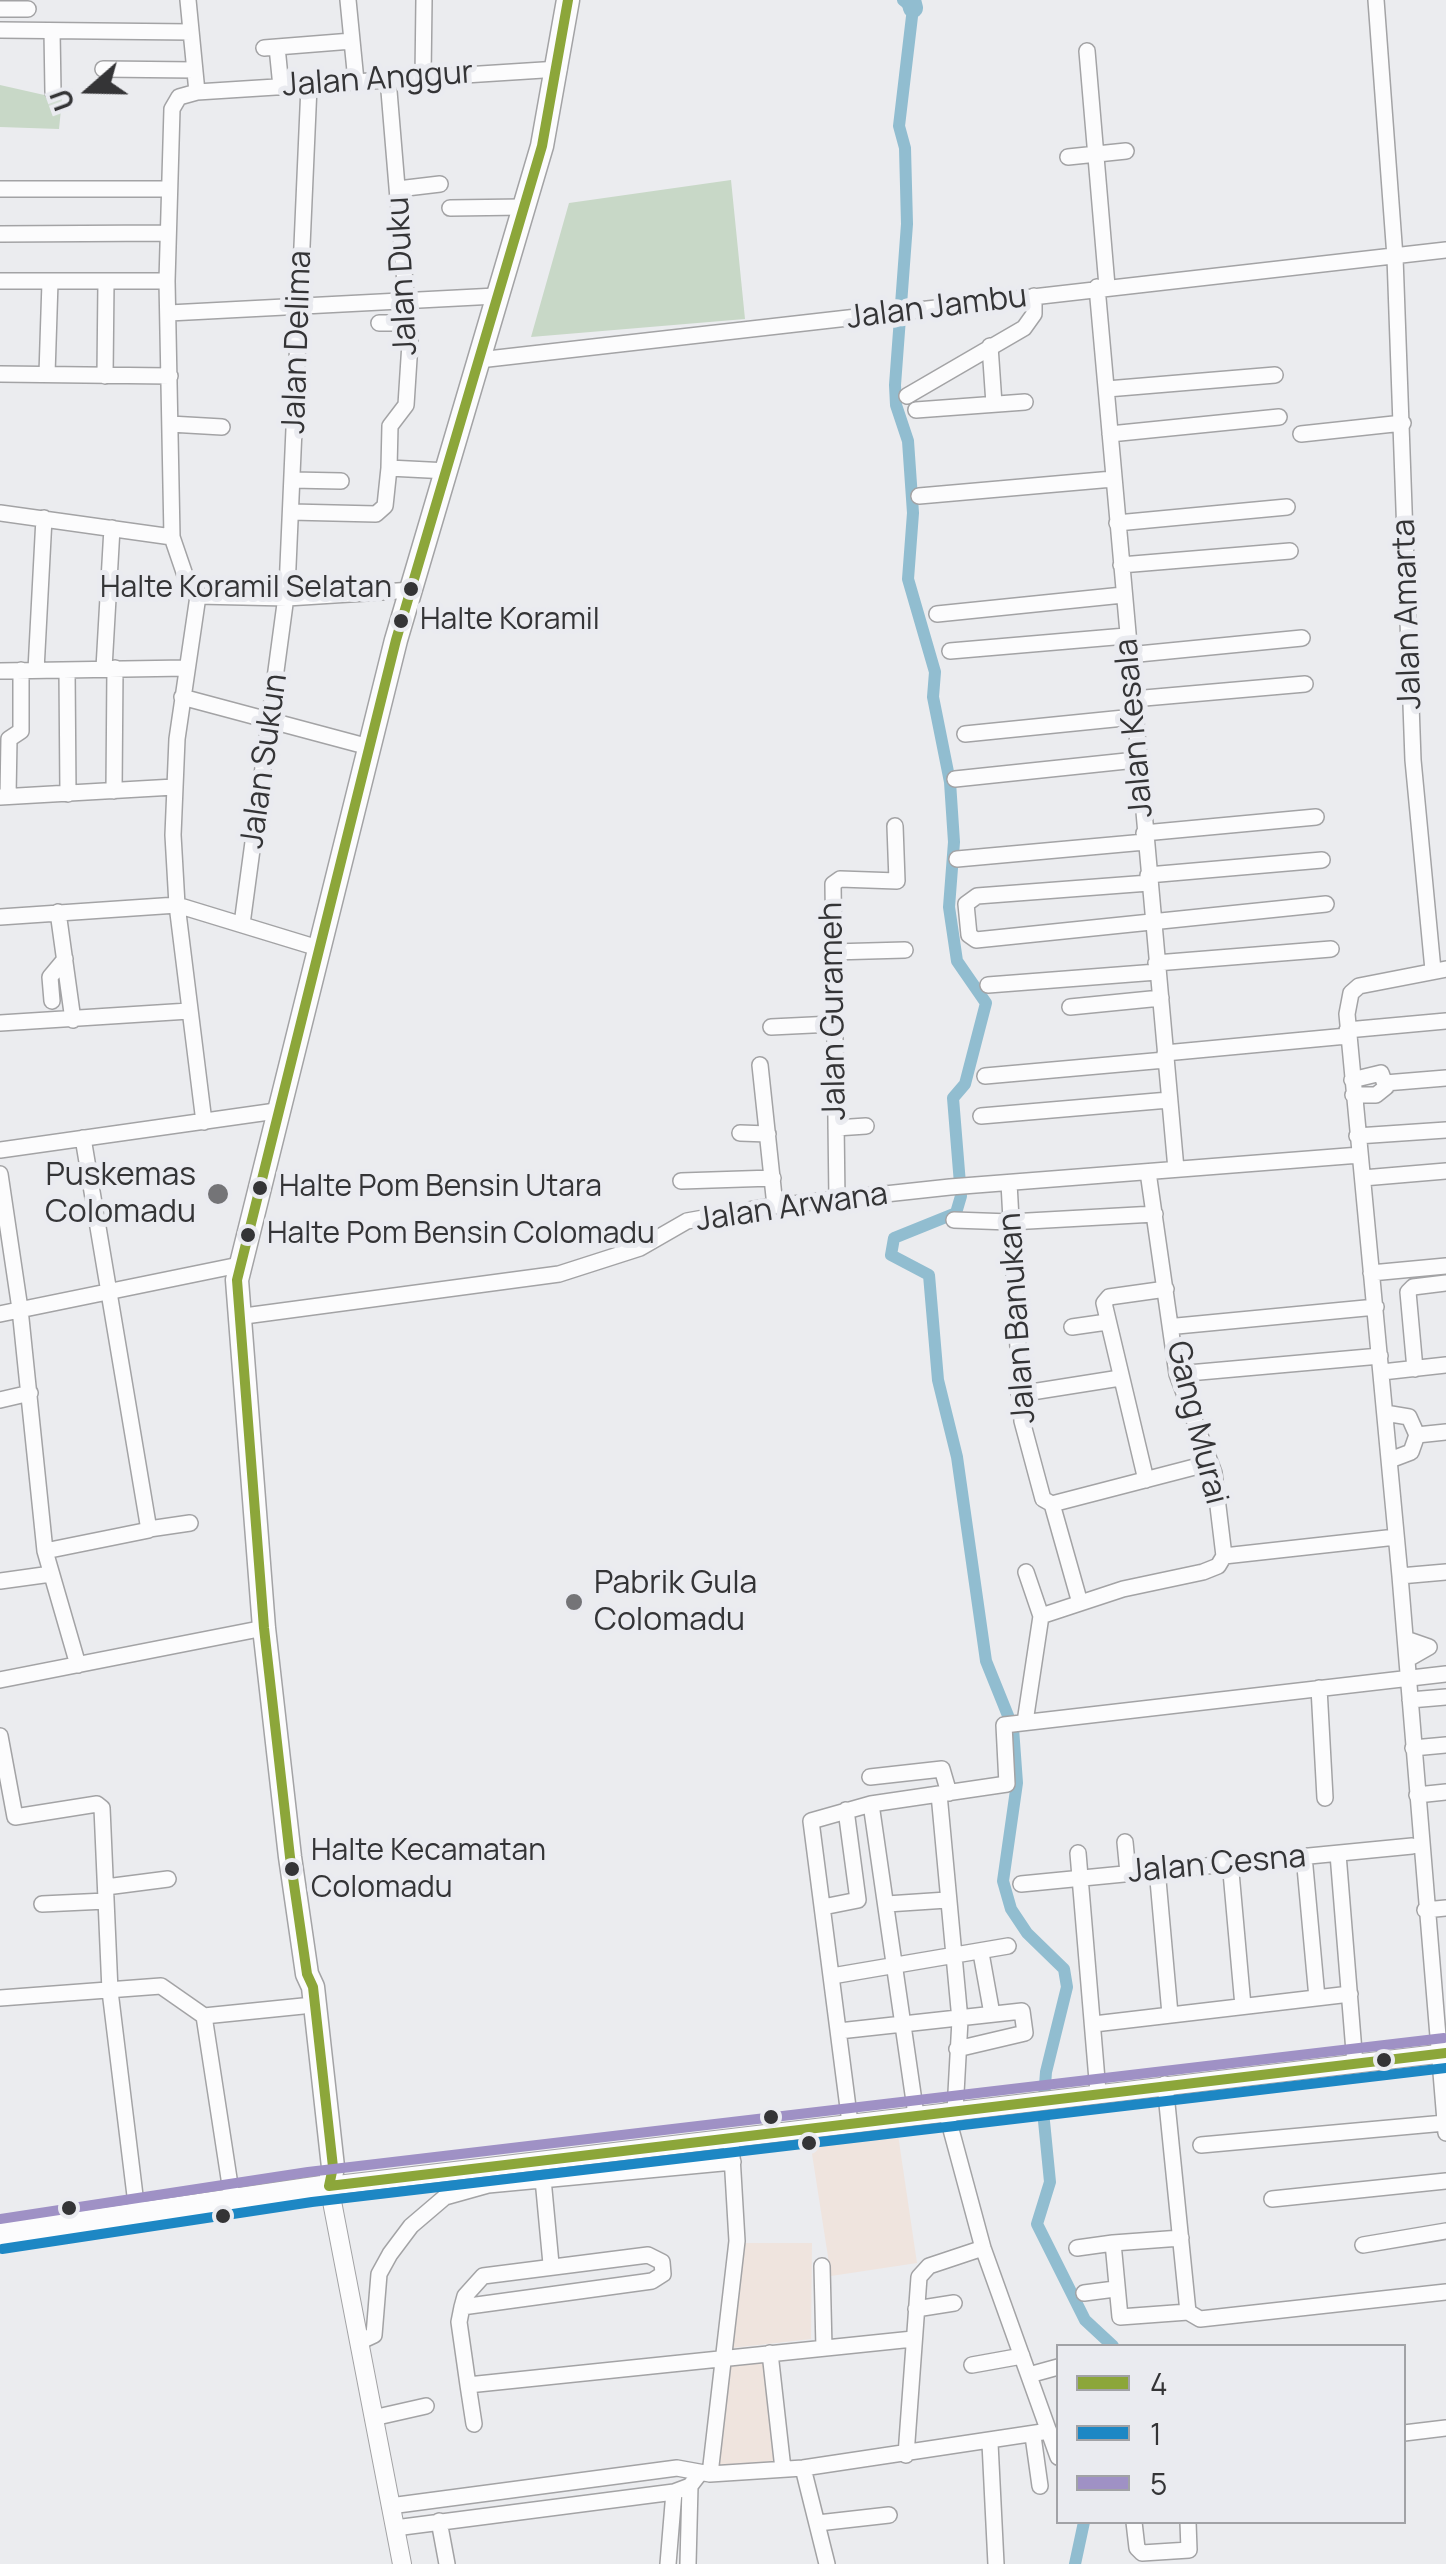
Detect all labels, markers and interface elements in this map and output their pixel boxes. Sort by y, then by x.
north arrow [40,40,140,140]
street label: Jalan Anggur [281,54,475,106]
text: U [41,84,83,116]
street label: Jalan Duku [380,196,426,356]
street label: Jalan Delima [276,250,320,434]
street label: Jalan Jambu [845,278,1029,338]
street label: Jalan Amarta [1385,518,1431,710]
place label: Halte Koramil Selatan [100,571,392,607]
marker: Halte Koramil Selatan [401,579,421,599]
place label: Halte Koramil [420,603,600,639]
marker: Halte Koramil [391,611,411,631]
street label: Jalan Kesala [1108,637,1162,819]
street label: Jalan Sukun [234,671,296,851]
street label: Jalan Gurameh [813,902,855,1120]
place label: Puskemas Colomadu [45,1157,196,1232]
place label: Halte Pom Bensin Utara [279,1170,602,1206]
street label: Jalan Arwana [694,1176,890,1240]
marker: Halte Pom Bensin Utara [250,1178,270,1198]
marker: Puskemas Colomadu [205,1181,231,1207]
street label: Jalan Banukan [991,1211,1045,1425]
place label: Halte Pom Bensin Colomadu [267,1217,655,1253]
marker: Halte Pom Bensin Colomadu [238,1225,258,1245]
street label: Gang Murai [1157,1337,1235,1509]
place label: Pabrik Gula Colomadu [594,1565,757,1640]
marker: Pabrik Gula Colomadu [563,1591,585,1613]
place label: Halte Kecamatan Colomadu [311,1834,546,1904]
street label: Jalan Cesna [1126,1838,1308,1892]
marker: Halte Kecamatan Colomadu [282,1859,302,1879]
unlabelled marker [1374,2050,1394,2070]
unlabelled marker [761,2107,781,2127]
unlabelled marker [799,2133,819,2153]
unlabelled marker [59,2198,79,2218]
unlabelled marker [213,2206,233,2226]
legend [1056,2344,1406,2524]
text: 4 [1150,2363,1168,2404]
text: 1 [1150,2413,1162,2454]
text: 5 [1150,2463,1167,2504]

